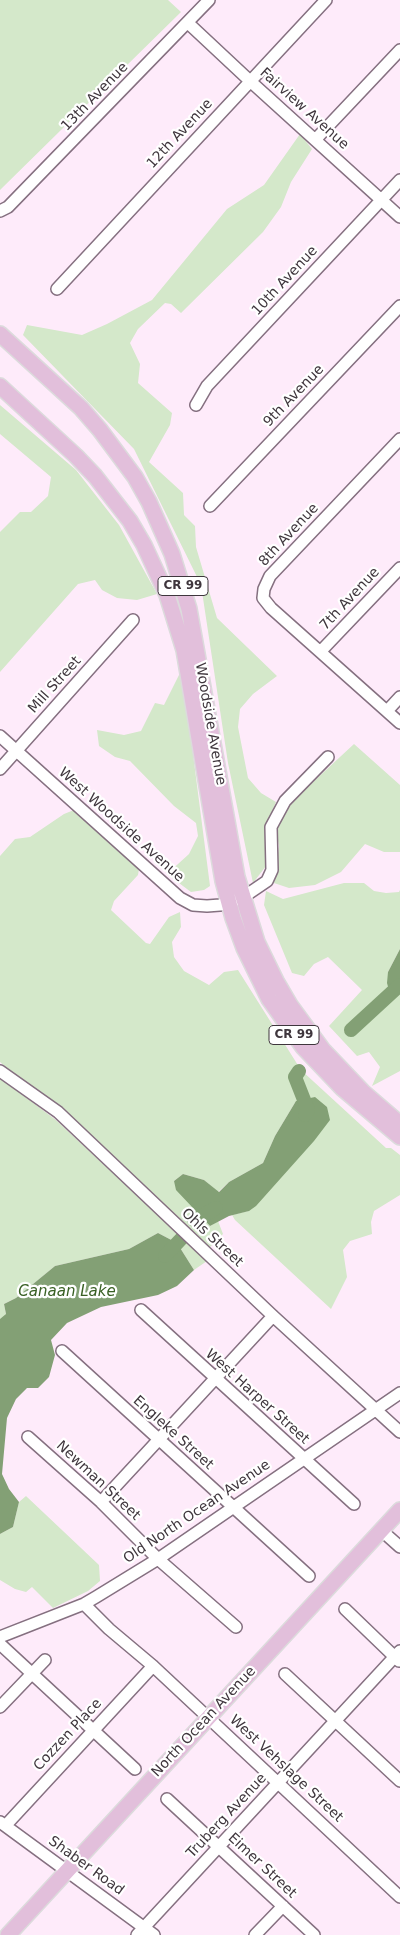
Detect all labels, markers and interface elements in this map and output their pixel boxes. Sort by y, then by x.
street label: 13th Avenue [58,59,132,135]
street label: Fairview Avenue [256,65,352,153]
street label: 12th Avenue [144,96,216,172]
street label: 10th Avenue [249,243,321,319]
street label: 9th Avenue [260,361,328,431]
street label: 8th Avenue [256,500,322,570]
street label: 7th Avenue [317,564,383,634]
road number: CR 99 [158,576,208,596]
street label: Mill Street [25,653,85,717]
street label: Woodside Avenue [191,661,229,787]
street label: West Woodside Avenue [55,764,187,886]
road number: CR 99 [269,1026,319,1044]
street label: Ohls Street [178,1205,246,1271]
water label: Canaan Lake [18,1283,116,1301]
street label: West Harper Street [202,1346,312,1448]
street label: Engleke Street [129,1393,217,1473]
street label: Newman Street [53,1438,143,1524]
street label: Old North Ocean Avenue [121,1457,273,1567]
street label: North Ocean Avenue [148,1663,260,1781]
street label: Cozzen Place [30,1696,106,1774]
street label: West Vehslage Street [226,1712,346,1826]
street label: Truberg Avenue [184,1770,270,1862]
street label: Eimer Street [224,1830,300,1902]
street label: Shaber Road [45,1833,127,1899]

